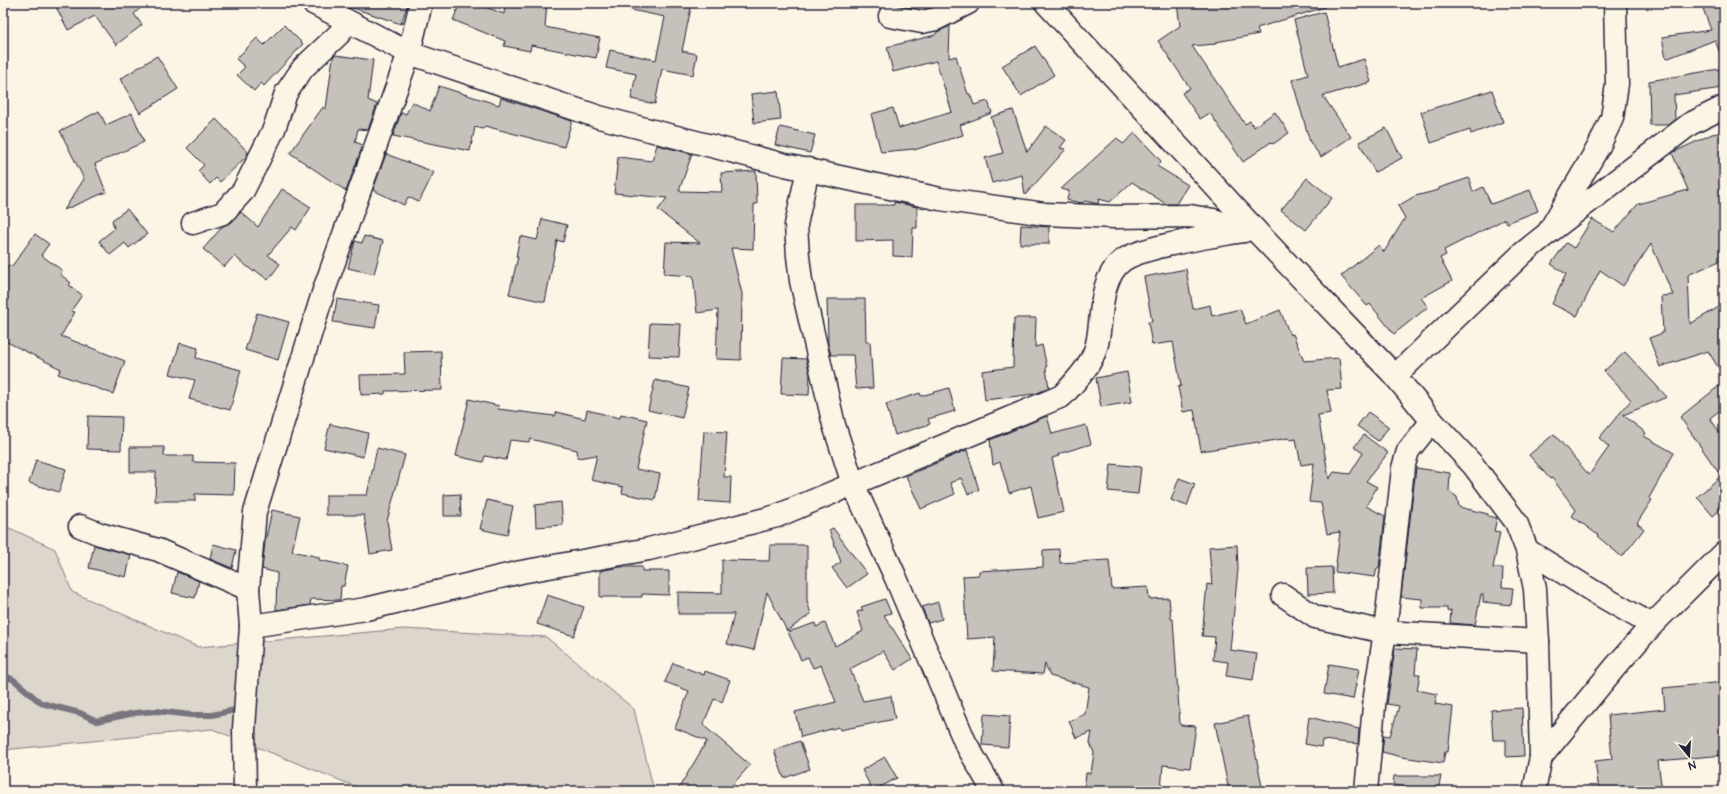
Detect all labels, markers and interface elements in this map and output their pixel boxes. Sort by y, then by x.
north arrow [1669,736,1709,776]
text: N [1686,757,1698,773]

